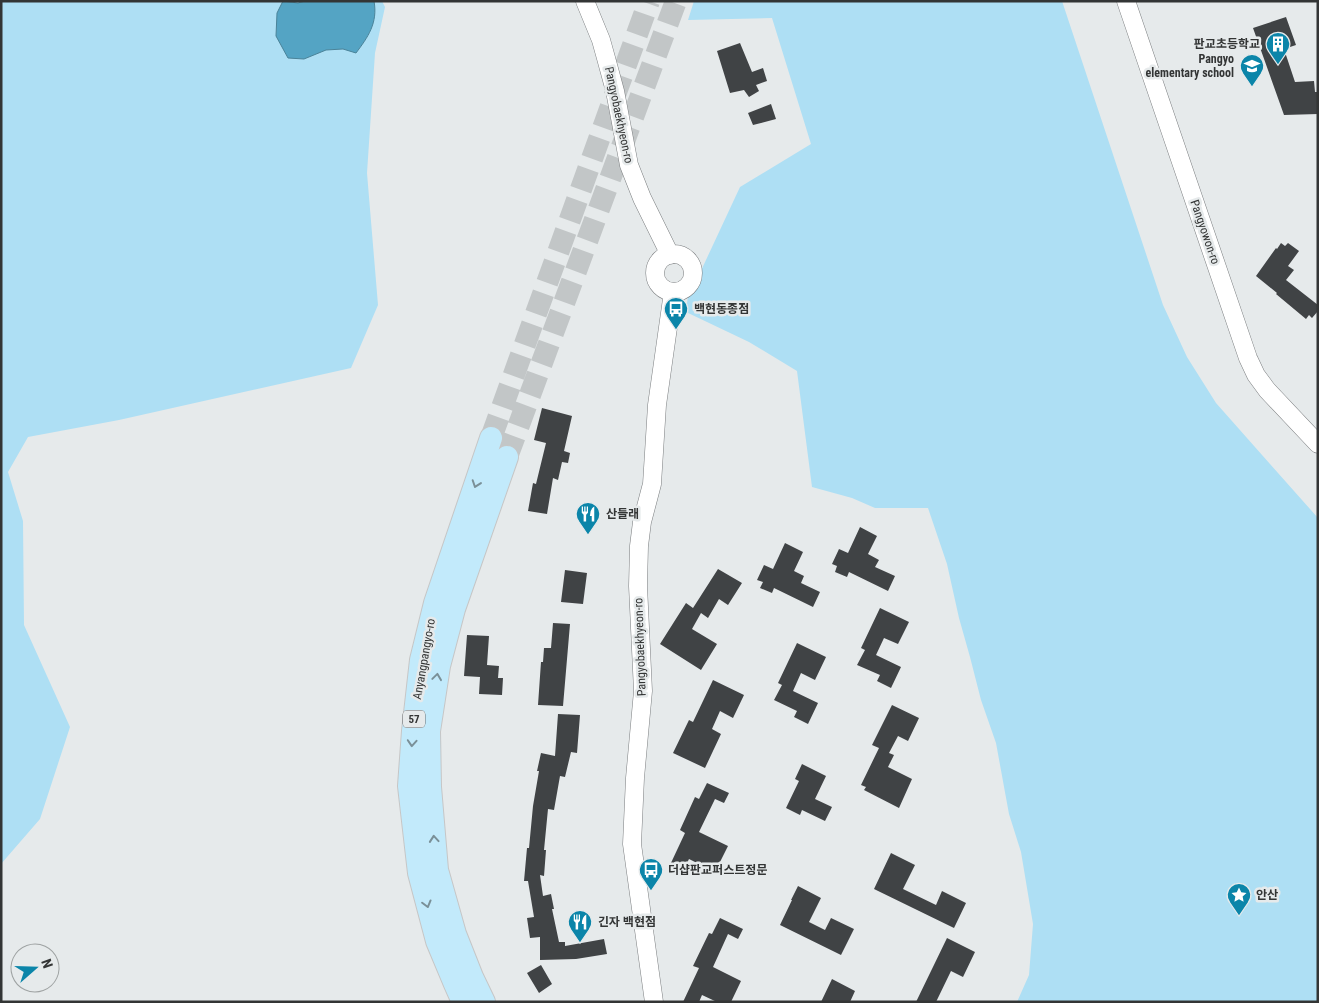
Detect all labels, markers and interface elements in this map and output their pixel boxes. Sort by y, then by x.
building icon: 판교초등학교 [1265,31,1291,65]
place label: 판교초등학교 [1194,37,1260,51]
place label: Pangyo elementary school [1146,52,1234,80]
school or university icon: Pangyo elementary school [1239,53,1265,87]
street label: Pangyobaekhyeon-ro [602,65,636,165]
street label: Pangyowon-ro [1187,198,1223,266]
bus stop icon: 백현동종점 [663,296,689,330]
place label: 백현동종점 [694,302,749,316]
one-way arrow [471,480,481,488]
restaurant icon: 산들래 [575,501,601,535]
place label: 산들래 [606,507,639,521]
street label: Pangyobaekhyeon-ro [631,598,649,696]
street label: Anyangpangyo-ro [410,617,438,701]
one-way arrow [432,673,442,682]
road number: 57 [403,711,425,728]
one-way arrow [406,739,417,747]
one-way arrow [429,835,440,843]
bus stop icon: 더샵판교퍼스트정문 [638,857,664,891]
place label: 더샵판교퍼스트정문 [668,863,767,877]
place icon: 안산 [1226,882,1252,916]
place label: 안산 [1256,888,1278,902]
one-way arrow [421,899,432,908]
restaurant icon: 긴자 백현점 [567,909,593,943]
place label: 긴자 백현점 [598,915,656,929]
north arrow [10,943,60,993]
text: N [38,957,56,970]

